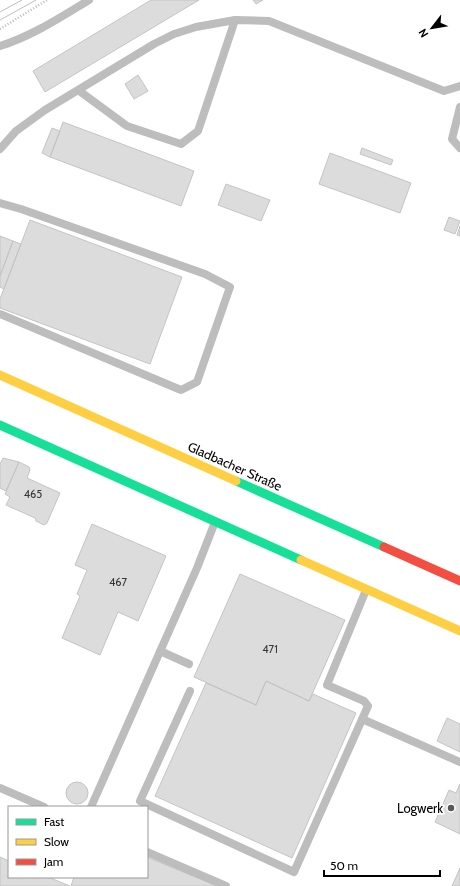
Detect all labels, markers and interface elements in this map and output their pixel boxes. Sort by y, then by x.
north arrow [412,8,452,48]
text: N [415,26,431,40]
street label: Gladbacher Straße [185,438,285,494]
house number: 465 [24,487,42,501]
house number: 467 [109,575,127,589]
house number: 471 [262,642,278,656]
place label: Logwerk [397,800,443,816]
marker: Logwerk [446,803,456,813]
legend [8,806,148,878]
text: Fast [44,814,64,829]
text: Slow [44,834,69,849]
scale bar [324,852,440,878]
text: Jam [43,854,63,869]
text: 50 m [330,858,358,873]

